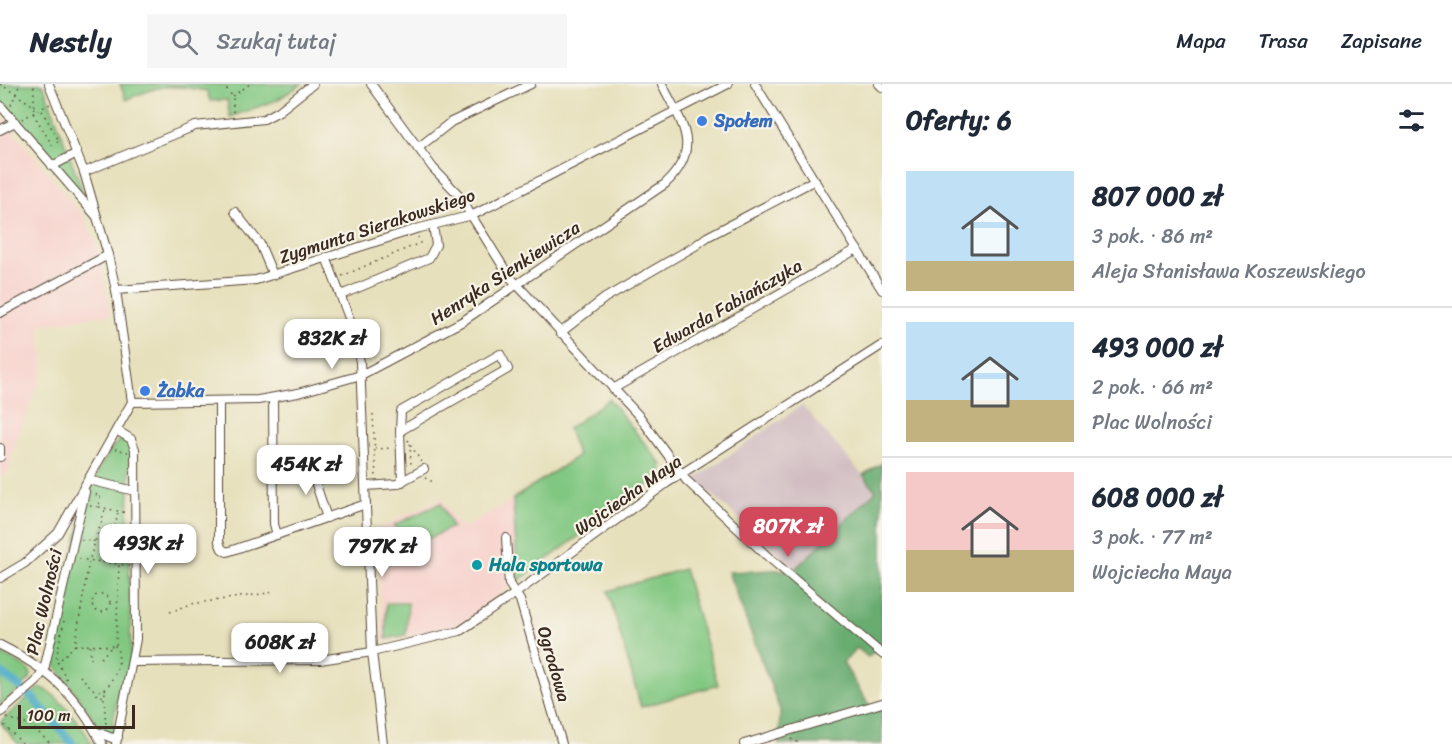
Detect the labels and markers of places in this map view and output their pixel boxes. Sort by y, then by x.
place label: Społem [713,105,773,137]
marker: Społem [695,114,709,128]
pin: 832K zł [277,319,387,370]
place label: Żabka [156,375,205,407]
marker: Żabka [138,384,152,398]
pin: 454K zł [251,445,361,496]
pin: 807K zł [733,507,843,558]
pin: 493K zł [93,524,203,575]
pin: 797K zł [327,527,437,578]
place label: Hala sportowa [488,549,603,581]
marker: Hala sportowa [470,558,484,572]
pin: 608K zł [225,623,335,674]

